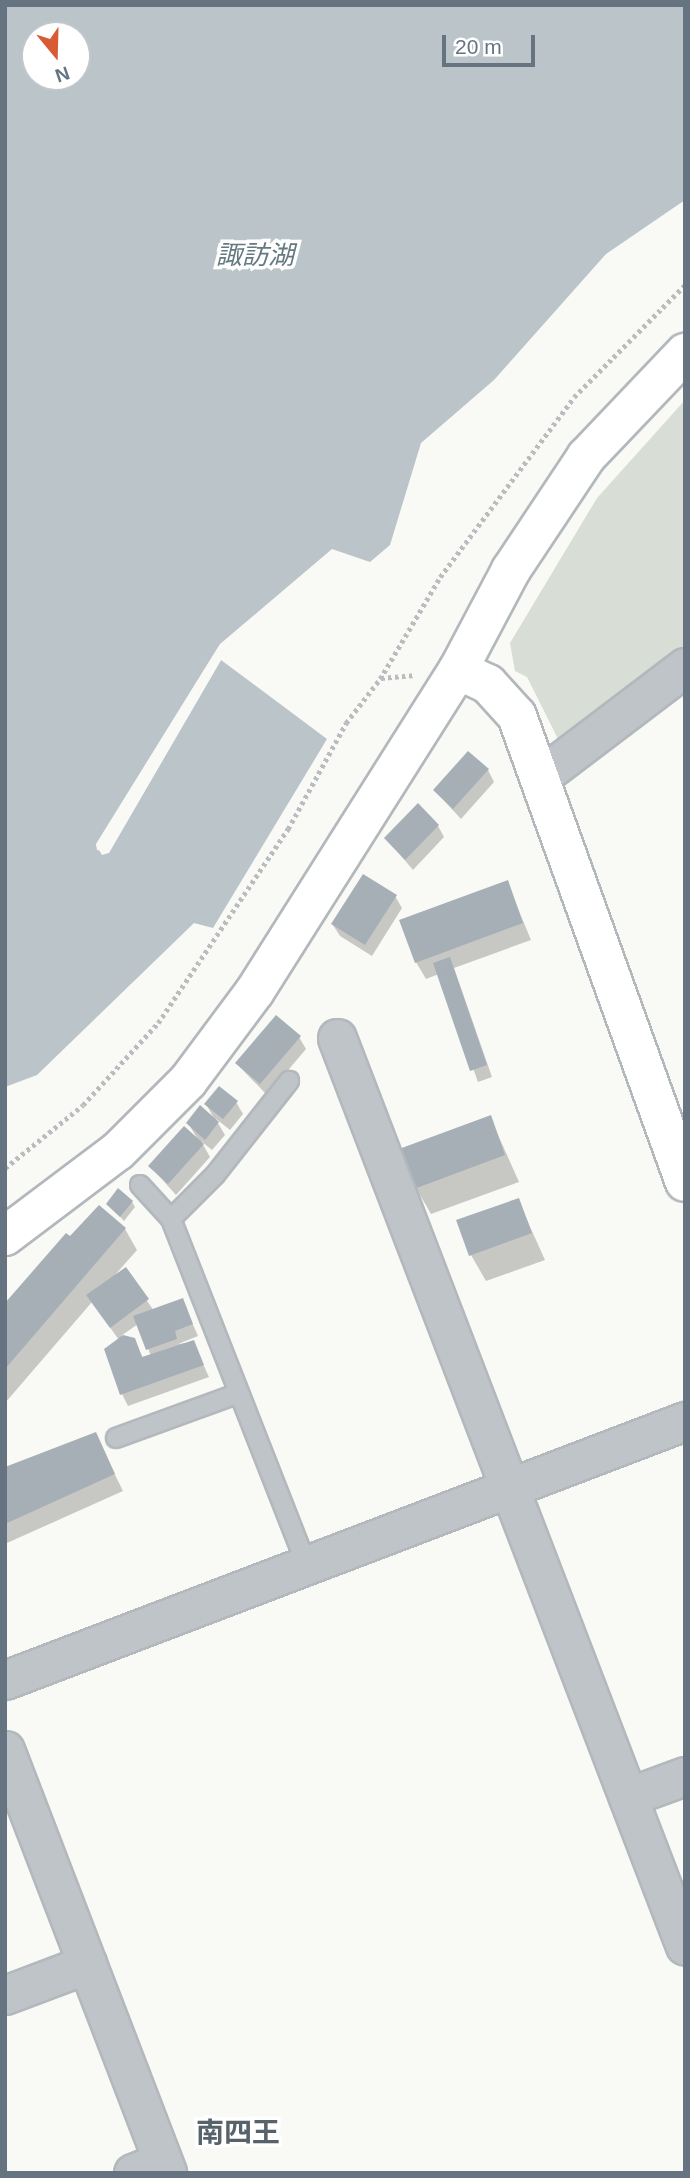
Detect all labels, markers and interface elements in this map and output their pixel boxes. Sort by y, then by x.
north arrow [21,21,91,91]
scale bar [445,21,538,65]
text: 20 m [455,35,502,58]
text: N [52,62,72,87]
water label: 諏訪湖 [216,240,294,272]
district label: 南四王 [196,2116,280,2150]

